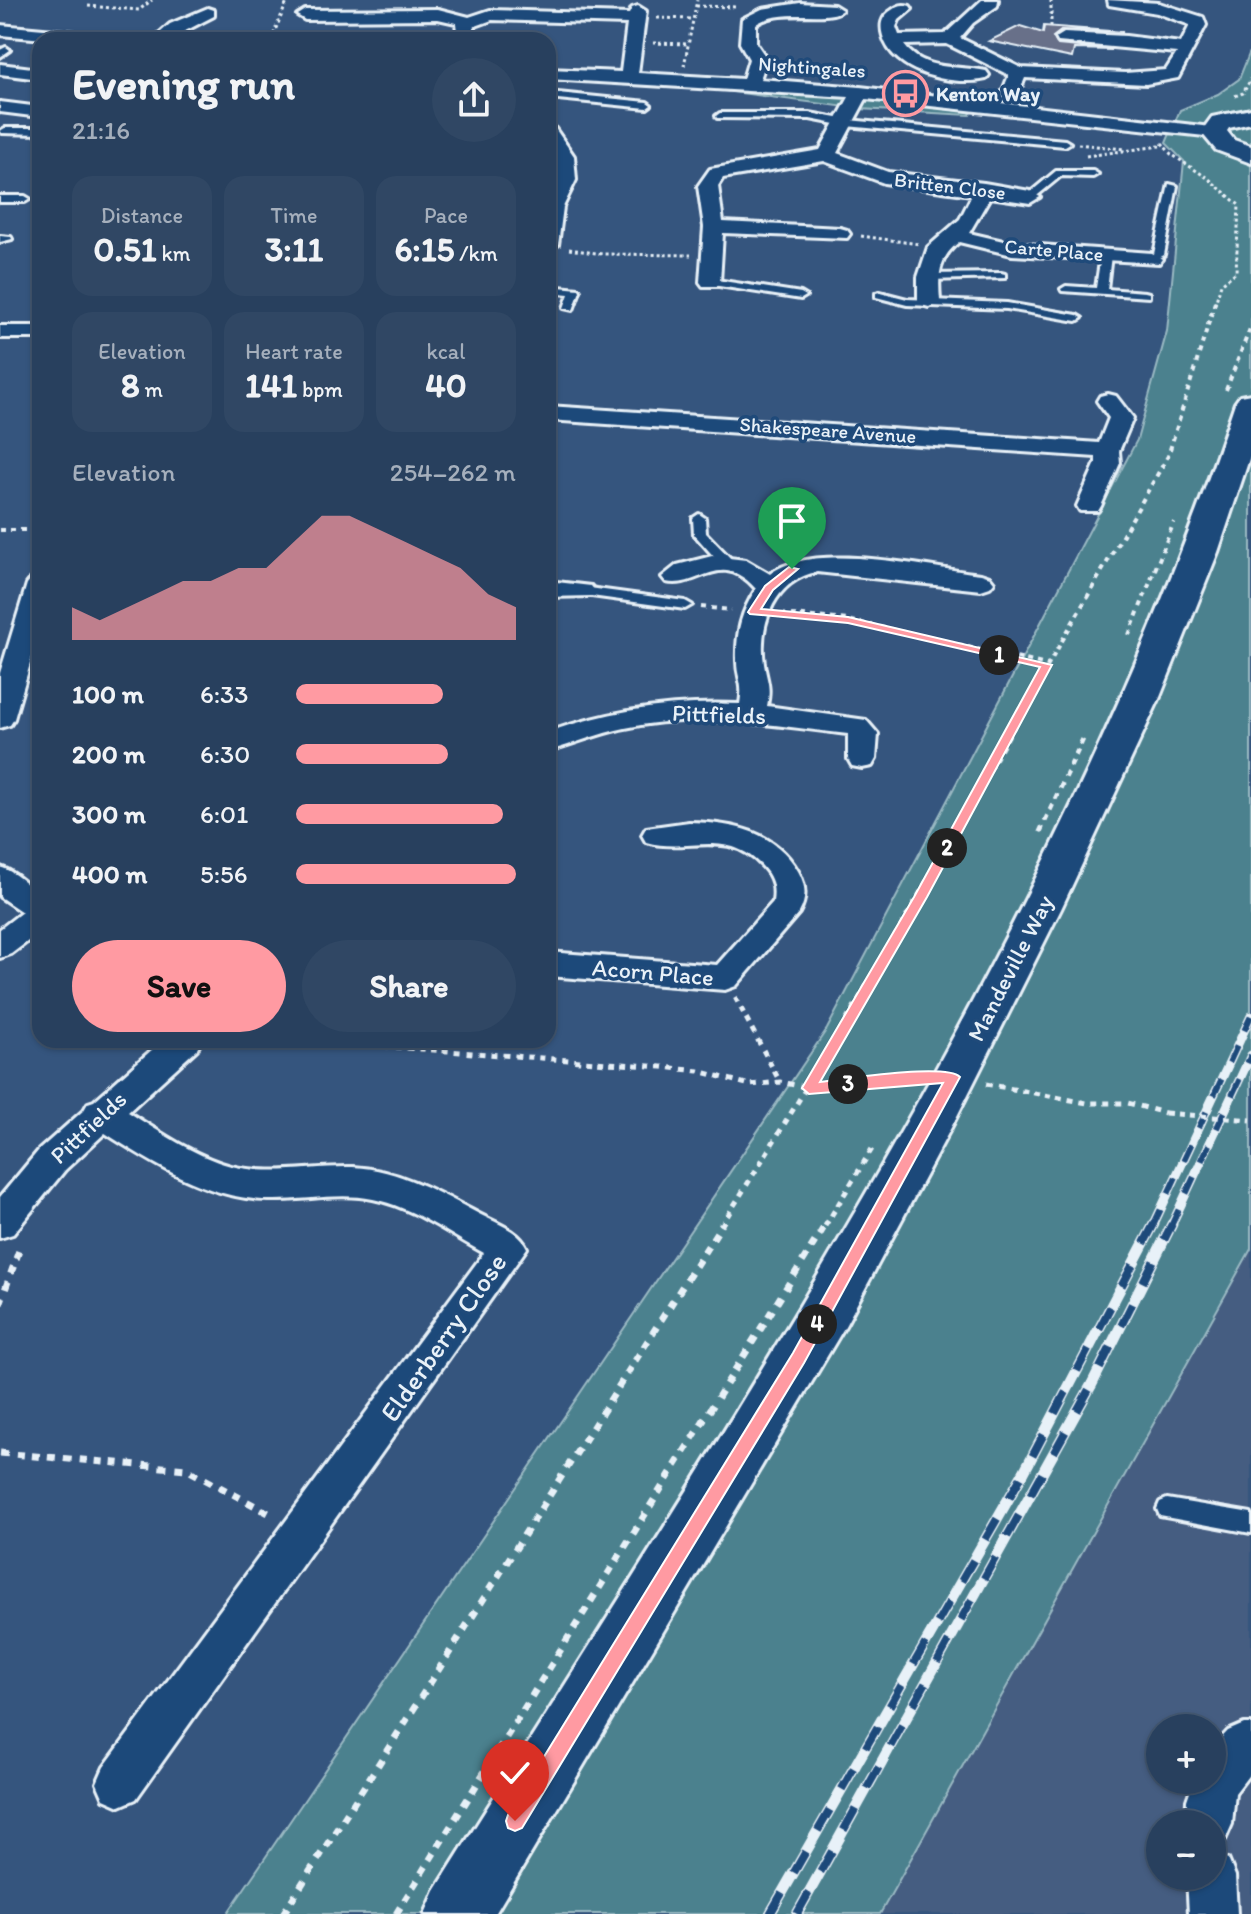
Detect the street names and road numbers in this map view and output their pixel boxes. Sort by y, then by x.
street label: Nightingales [757,51,867,83]
street label: Britten Close [893,167,1007,205]
street label: Carte Place [1004,234,1104,266]
street label: Shakespeare Avenue [739,412,917,448]
street label: Pittfields [672,698,766,730]
street label: Mandeville Way [961,889,1060,1046]
street label: Acorn Place [591,952,715,992]
street label: Pittfields [44,1084,132,1170]
street label: Elderberry Close [372,1246,514,1428]

